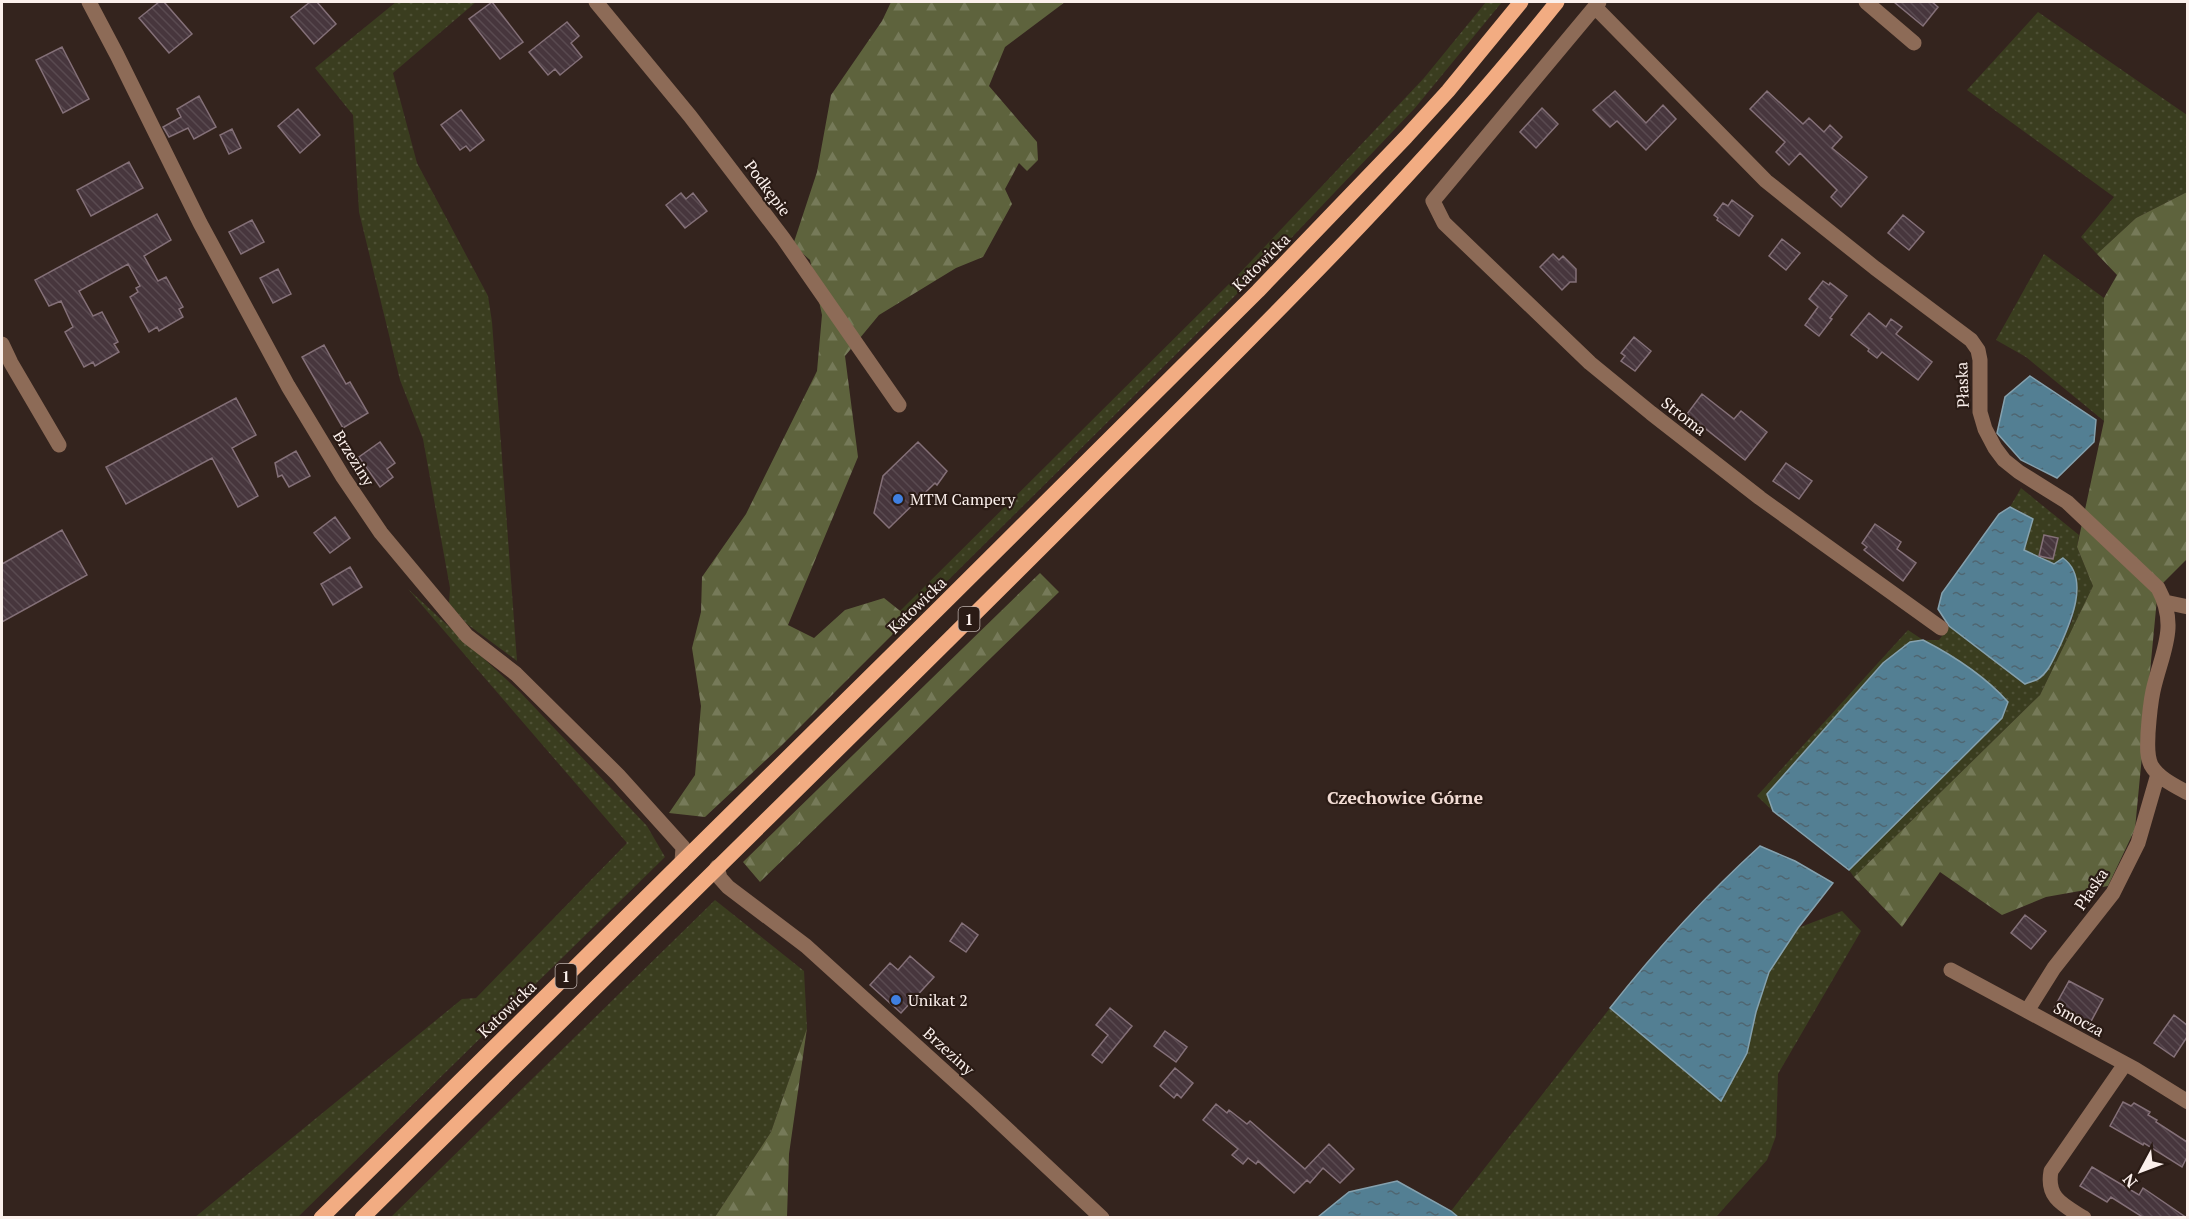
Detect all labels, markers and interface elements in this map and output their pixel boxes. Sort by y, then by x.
street label: Podkępie [740,155,796,221]
street label: Katowicka [1227,228,1295,296]
street label: Płaska [1950,362,1974,408]
street label: Stroma [1657,392,1711,440]
street label: Brzeziny [328,426,380,491]
place label: MTM Campery [910,488,1016,510]
marker: MTM Campery [891,492,905,506]
street label: Katowicka [883,572,951,638]
road number: 1 [958,607,980,631]
district label: Czechowice Górne [1327,785,1483,809]
street label: Płaska [2069,864,2113,914]
road number: 1 [556,964,576,988]
street label: Katowicka [473,976,541,1042]
place label: Unikat 2 [908,989,968,1011]
marker: Unikat 2 [889,993,903,1007]
street label: Smocza [2050,997,2108,1041]
street label: Brzeziny [919,1022,980,1080]
north arrow [2111,1141,2171,1201]
text: N [2117,1169,2142,1193]

